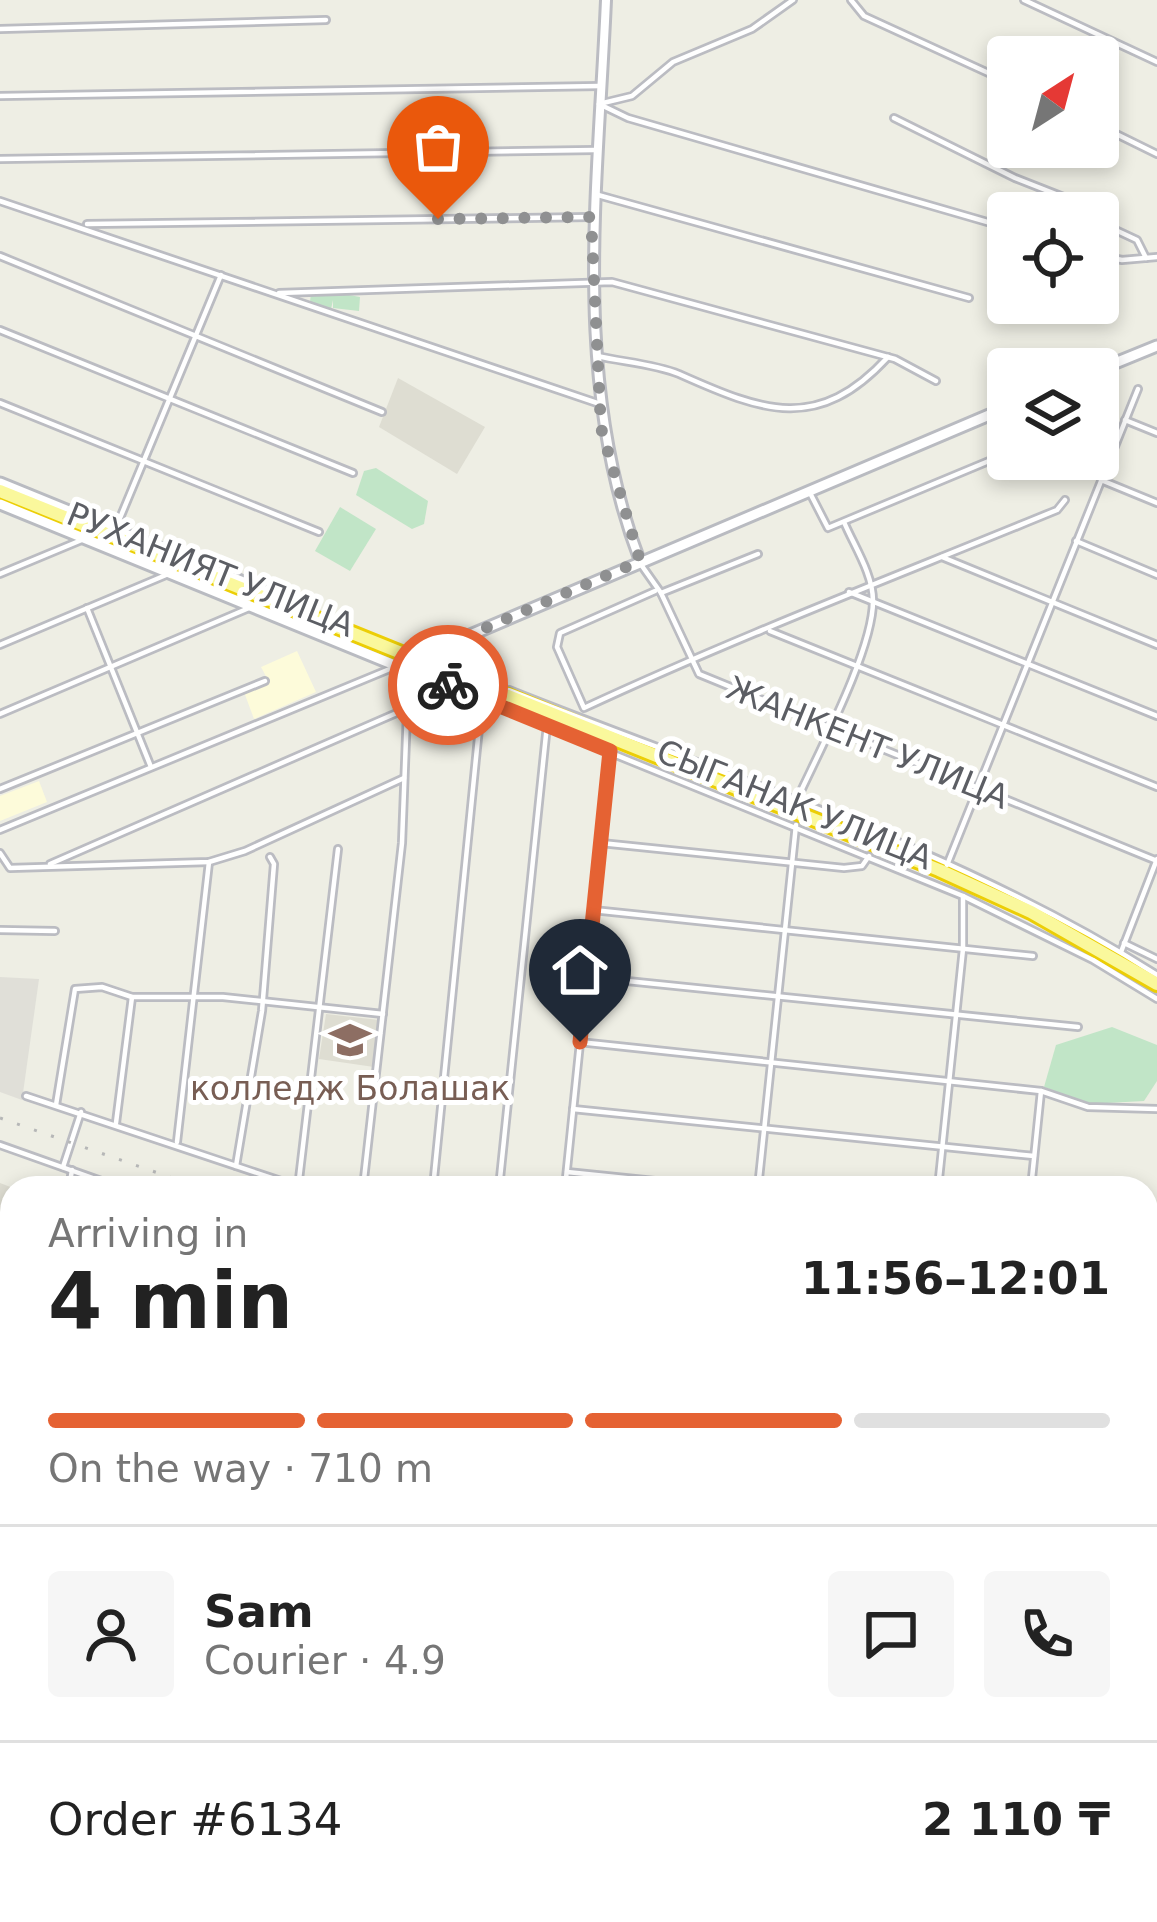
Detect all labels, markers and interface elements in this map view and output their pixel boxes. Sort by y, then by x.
north arrow [987,36,1119,168]
map controls [987,36,1119,480]
pin [387,96,489,219]
icon: bag [405,114,471,180]
button: locate [987,192,1119,324]
button: layers [987,348,1119,480]
street label: РУХАНИЯТ УЛИЦА [62,494,360,645]
courier [388,625,508,745]
icon: bike [415,652,481,718]
street label: ЖАНКЕНТ УЛИЦА [721,668,1015,817]
street label: СЫГАНАК УЛИЦА [651,731,939,878]
pin [529,919,631,1042]
icon: home [547,937,613,1003]
school or university icon: колледж Болашак [327,1017,373,1063]
place label: колледж Болашак [190,1069,510,1108]
text: Arriving in [48,1211,248,1256]
text: 11:56–12:01 [801,1252,1110,1305]
text: 4 min [48,1256,293,1346]
text: On the way · 710 m [48,1446,433,1491]
button: person [48,1571,174,1697]
button: chat [828,1571,954,1697]
button: phone [984,1571,1110,1697]
text: Sam [204,1585,314,1638]
text: Courier · 4.9 [204,1638,446,1683]
text: Order #6134 [48,1793,342,1846]
text: 2 110 ₸ [922,1793,1110,1846]

